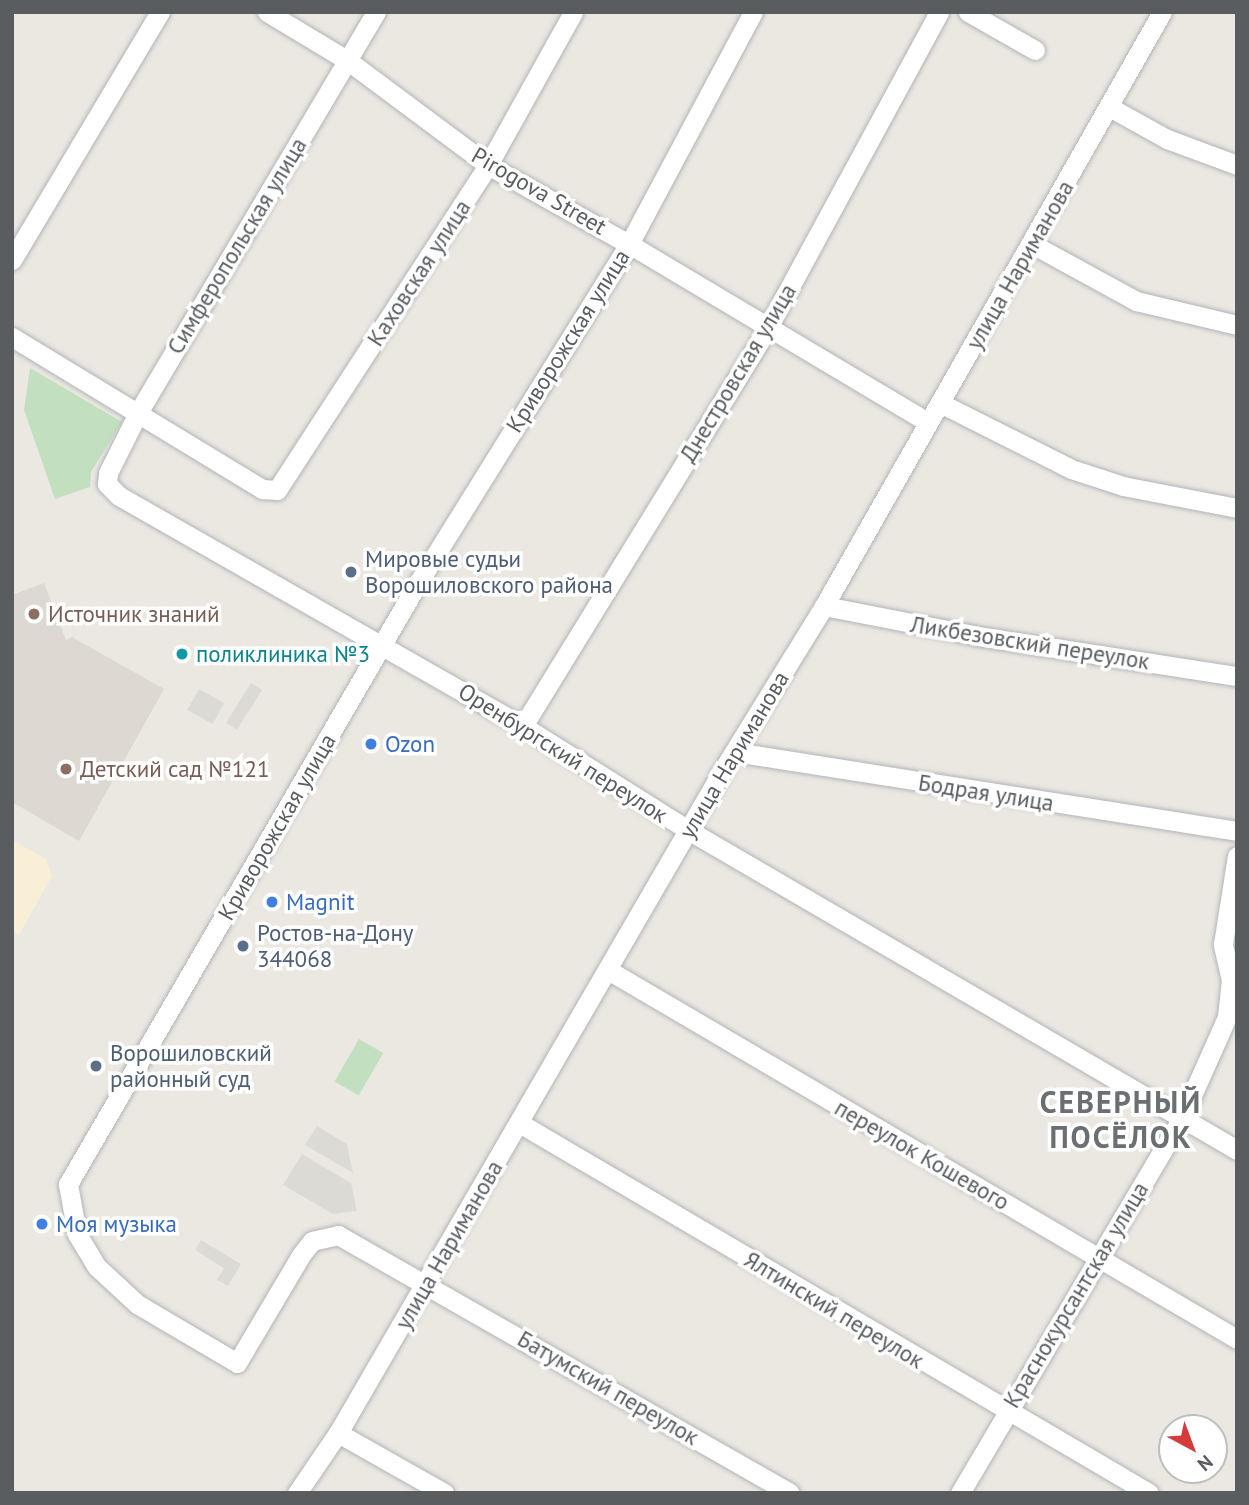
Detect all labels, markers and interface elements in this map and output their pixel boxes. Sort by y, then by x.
street label: Симферопольская улица [161,133,313,359]
street label: Pirogova Street [467,141,611,241]
street label: улица Нариманова [960,176,1080,354]
street label: Каховская улица [361,195,477,351]
street label: Криворожская улица [500,244,636,438]
street label: Днестровская улица [674,279,802,467]
place label: Мировые судьи Ворошиловского района [365,545,613,599]
marker: Мировые судьи Ворошиловского района [343,564,359,580]
place label: Источник знаний [48,600,220,628]
marker: Источник знаний [26,606,42,622]
street label: Ликбезовский переулок [909,610,1151,676]
place label: поликлиника №3 [196,640,370,668]
marker: поликлиника №3 [174,646,190,662]
street label: улица Нариманова [673,666,795,844]
street label: Оренбургский переулок [453,677,673,829]
street label: Криворожская улица [212,729,342,925]
place label: Ozon [385,730,435,758]
marker: Ozon [363,736,379,752]
place label: Детский сад №121 [80,755,269,783]
marker: Детский сад №121 [58,761,74,777]
street label: Бодрая улица [916,769,1056,817]
place label: Magnit [286,888,354,916]
marker: Magnit [264,894,280,910]
place label: Ростов-на-Дону 344068 [257,919,414,973]
marker: Ростов-на-Дону 344068 [235,938,251,954]
place label: Ворошиловский районный суд [110,1039,272,1093]
marker: Ворошиловский районный суд [88,1058,104,1074]
district label: СЕВЕРНЫЙ ПОСЁЛОК [1041,1084,1201,1154]
street label: переулок Кошевого [830,1094,1014,1216]
street label: улица Нариманова [389,1156,509,1334]
street label: Краснокурсантская улица [998,1177,1154,1413]
place label: Моя музыка [56,1210,177,1238]
marker: Моя музыка [34,1216,50,1232]
street label: Ялтинский переулок [739,1246,929,1374]
street label: Батумский переулок [513,1325,703,1451]
north arrow [1158,1414,1228,1484]
text: N [1193,1450,1218,1476]

